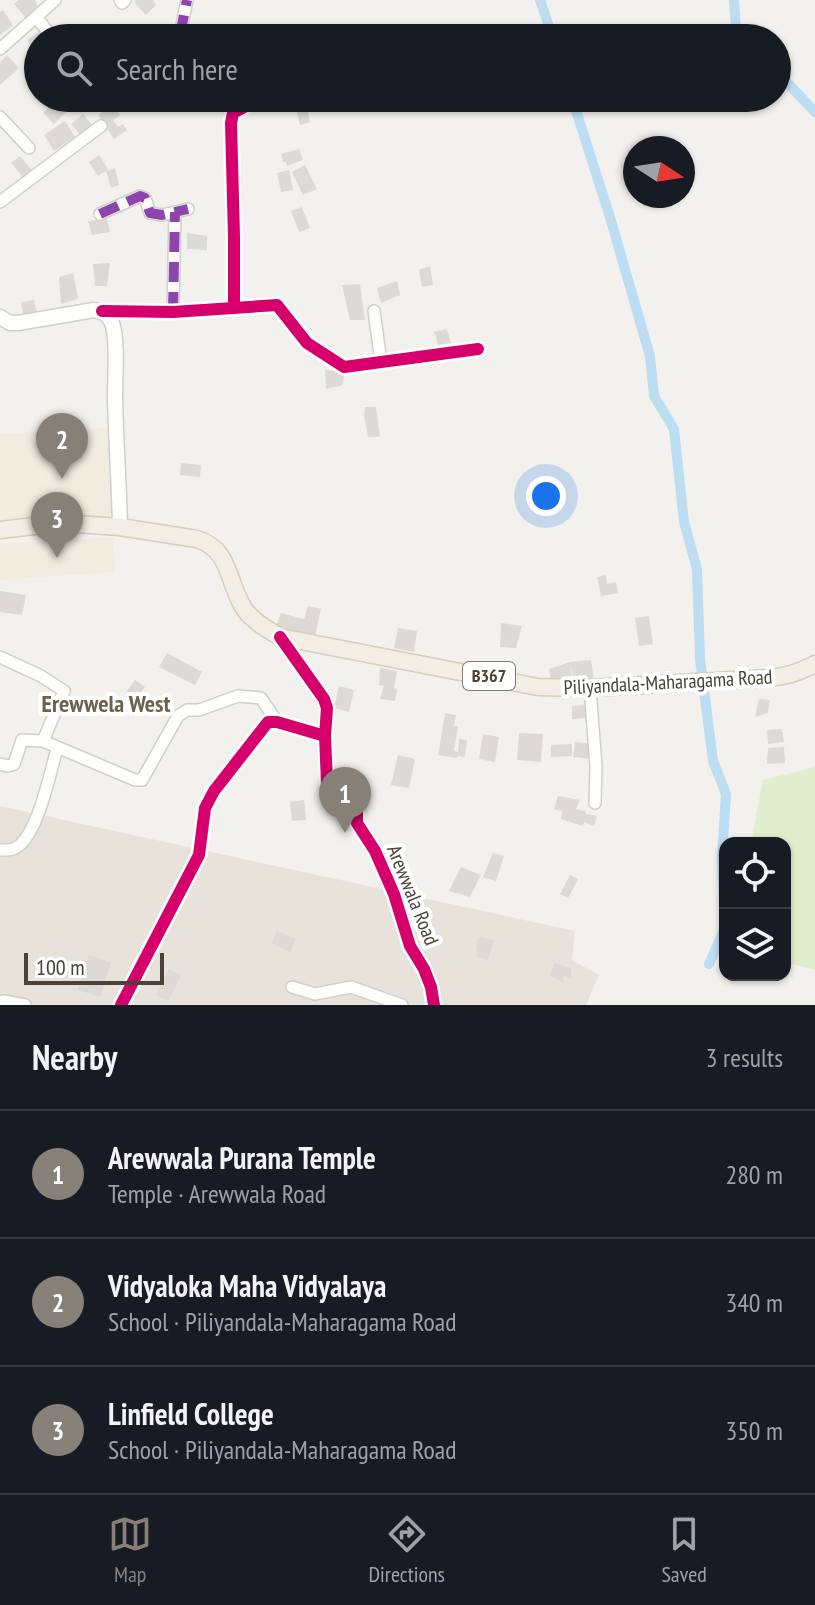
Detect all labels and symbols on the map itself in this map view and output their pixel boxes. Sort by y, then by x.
north arrow [623,136,695,208]
pin: 2 [36,413,88,479]
your location [526,476,566,516]
pin: 3 [31,492,83,558]
road number: B367 [463,662,515,690]
street label: Piliyandala-Maharagama Road [563,664,773,700]
district label: Erewwela West [42,688,170,719]
pin: 1 [319,767,371,833]
street label: Arewwala Road [381,841,445,949]
scale bar [24,949,164,985]

